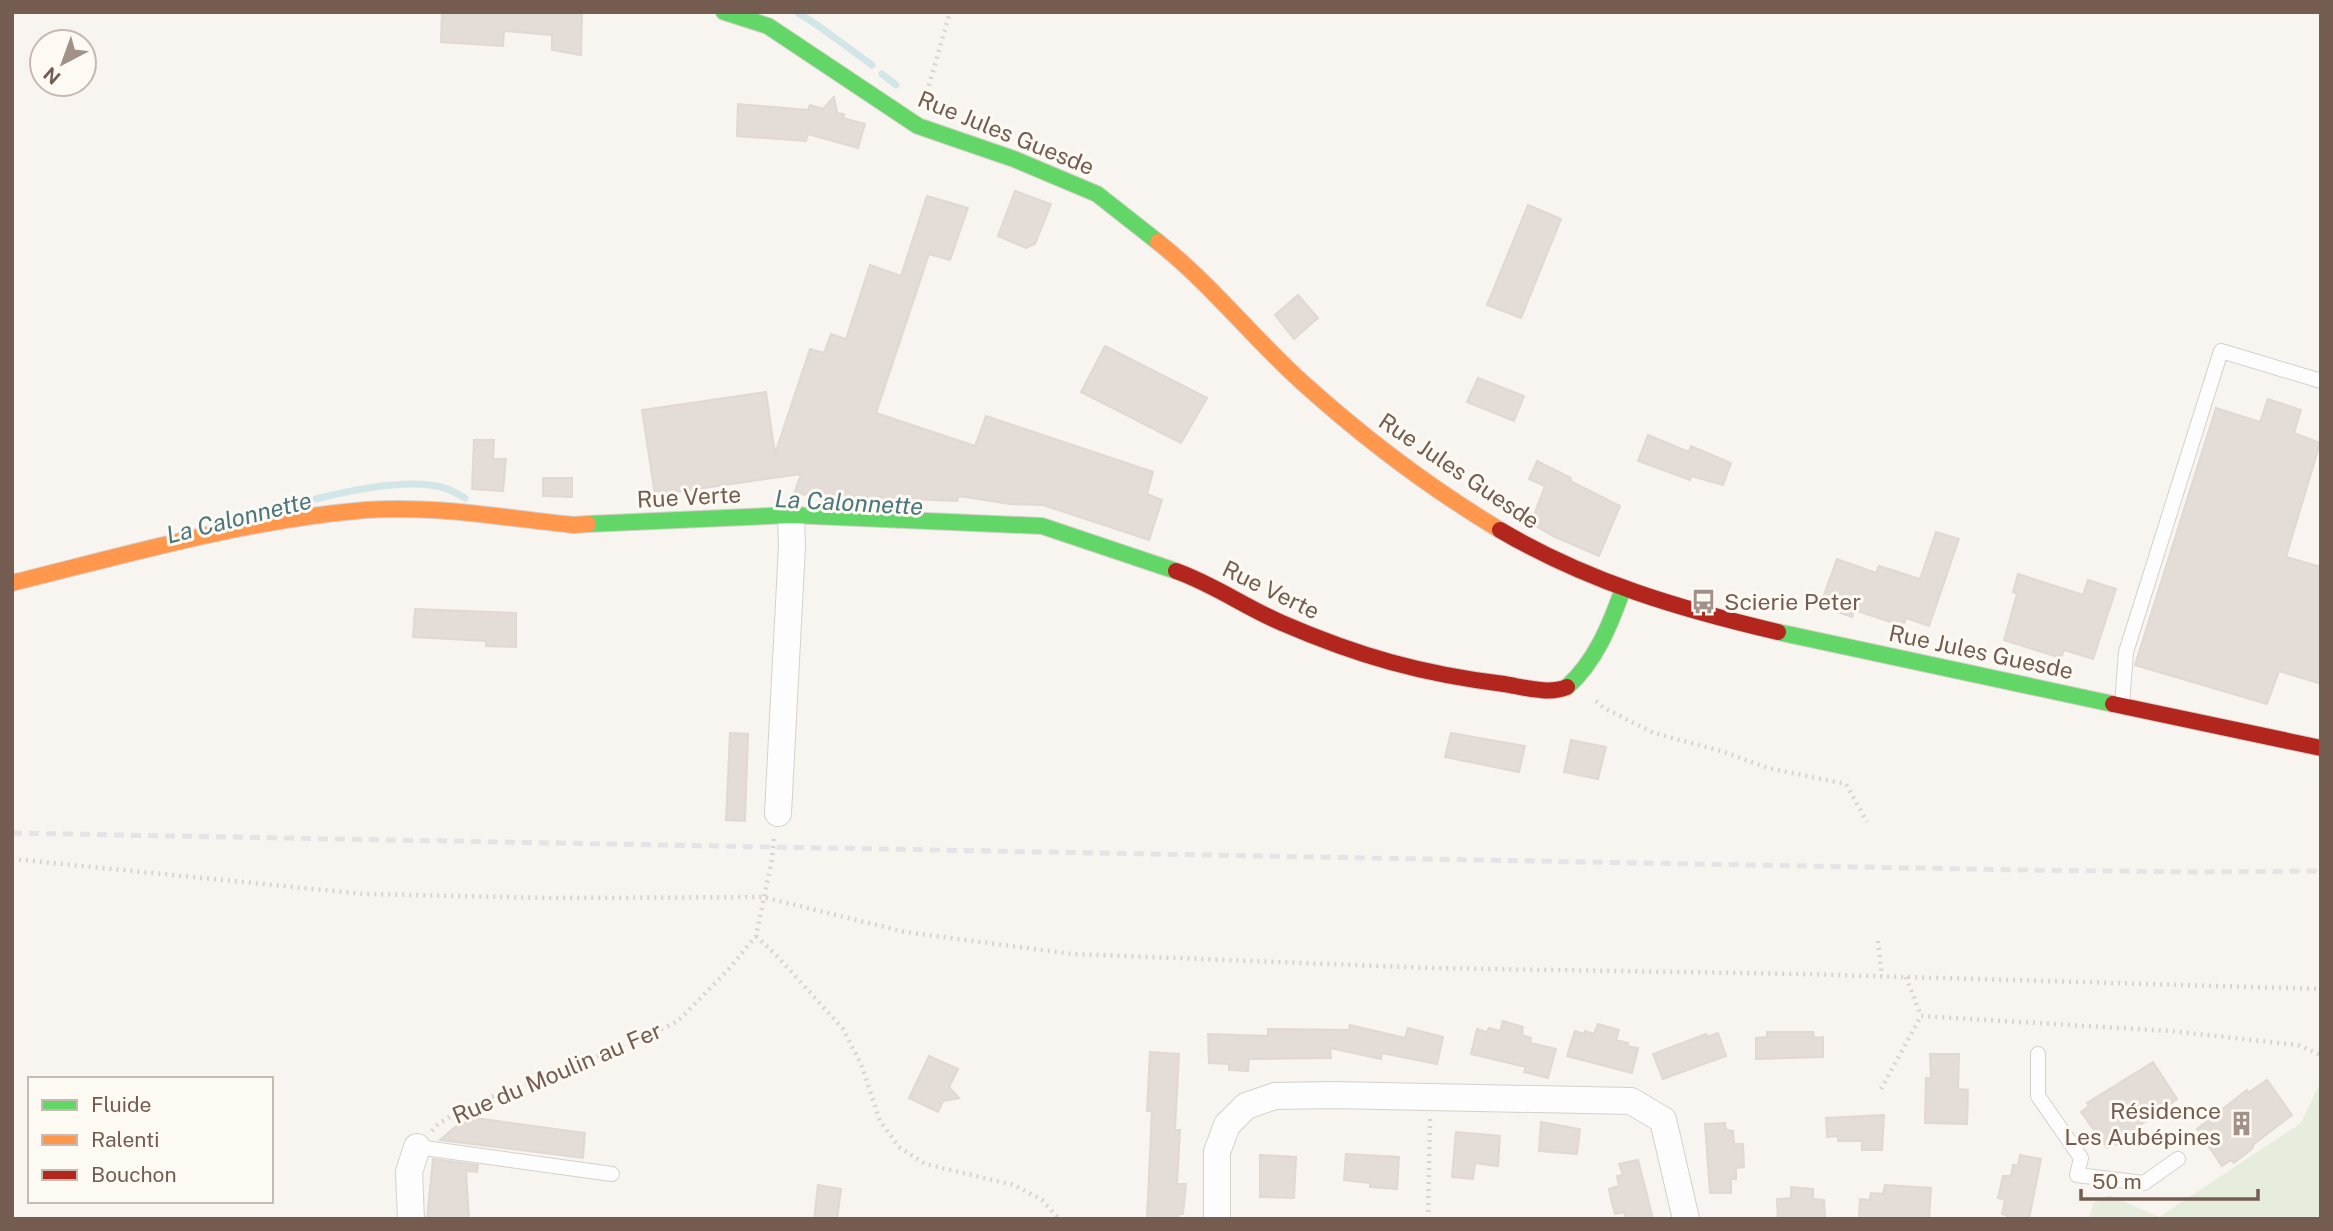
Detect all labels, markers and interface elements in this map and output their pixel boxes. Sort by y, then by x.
north arrow [28,28,98,98]
text: N [39,63,65,89]
street label: Rue Jules Guesde [914,85,1098,180]
street label: Rue Jules Guesde [1374,407,1545,534]
street label: Rue Verte [636,480,742,513]
water label: La Calonnette [774,484,924,520]
water label: La Calonnette [163,485,314,549]
street label: Rue Verte [1218,555,1324,625]
bus stop icon: Scierie Peter [1690,588,1718,616]
place label: Scierie Peter [1724,588,1861,615]
street label: Rue Jules Guesde [1887,619,2076,684]
street label: Rue du Moulin au Fer [448,1016,666,1129]
legend [28,1077,273,1203]
text: Fluide [91,1092,151,1117]
place label: Résidence Les Aubépines [2064,1097,2221,1150]
building icon: Résidence Les Aubépines [2227,1110,2255,1138]
text: Ralenti [91,1127,159,1152]
scale bar [2081,1158,2258,1202]
text: Bouchon [91,1162,177,1187]
text: 50 m [2092,1169,2142,1194]

